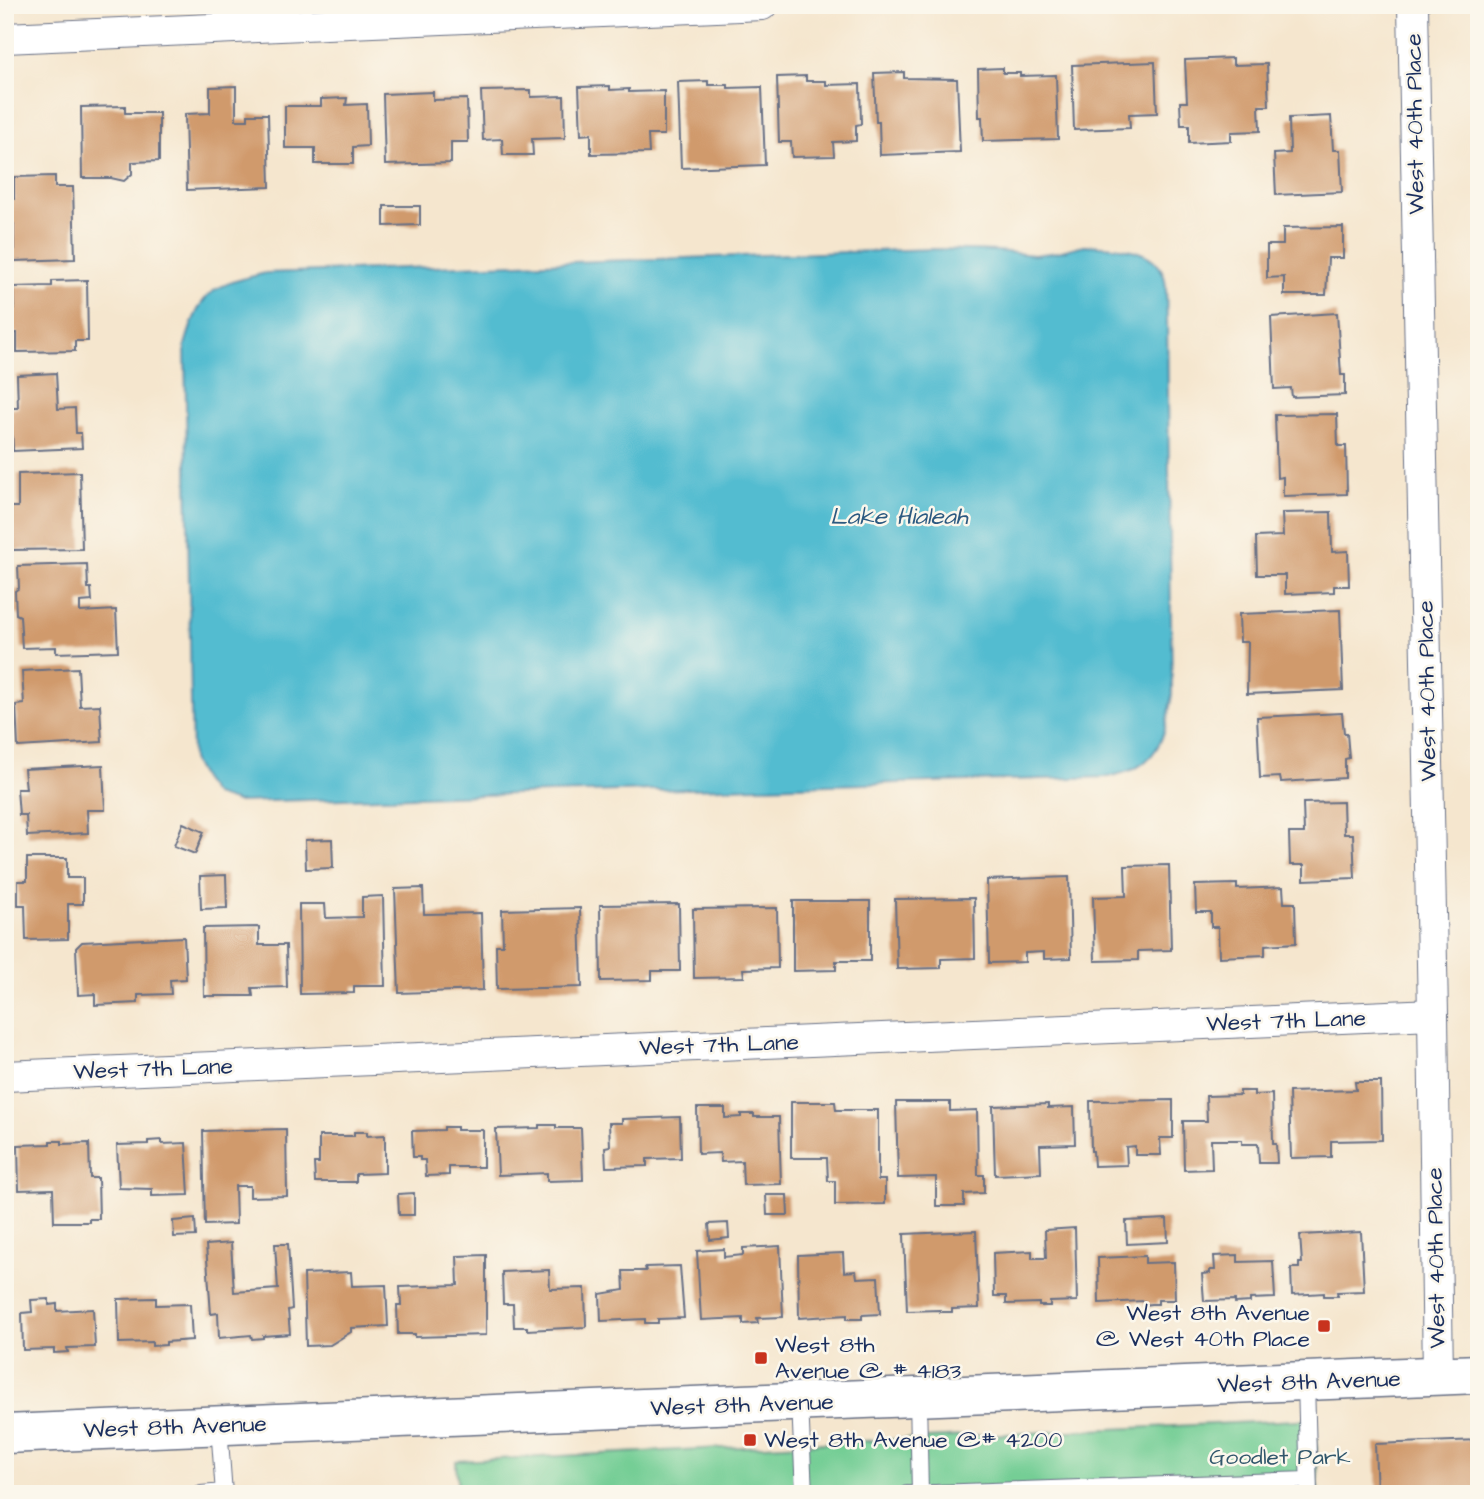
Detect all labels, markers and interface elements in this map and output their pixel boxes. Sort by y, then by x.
street label: West 40th Place [1397,33,1433,215]
water label: Lake Hialeah [830,500,969,534]
street label: West 40th Place [1409,600,1445,782]
street label: West 7th Lane [1206,1002,1366,1040]
street label: West 7th Lane [639,1026,799,1064]
street label: West 7th Lane [73,1050,233,1088]
street label: West 40th Place [1418,1167,1454,1349]
place label: West 8th Avenue @ West 40th Place [1096,1297,1310,1355]
marker: West 8th Avenue @ West 40th Place [1316,1318,1332,1334]
place label: West 8th Avenue @ # 4183 [775,1329,962,1387]
marker: West 8th Avenue @ # 4183 [753,1350,769,1366]
street label: West 8th Avenue [1217,1363,1401,1401]
street label: West 8th Avenue [650,1386,834,1424]
street label: West 8th Avenue [83,1408,267,1446]
place label: West 8th Avenue @# 4200 [764,1424,1063,1456]
marker: West 8th Avenue @# 4200 [742,1432,758,1448]
park label: Goodlet Park [1209,1441,1351,1473]

